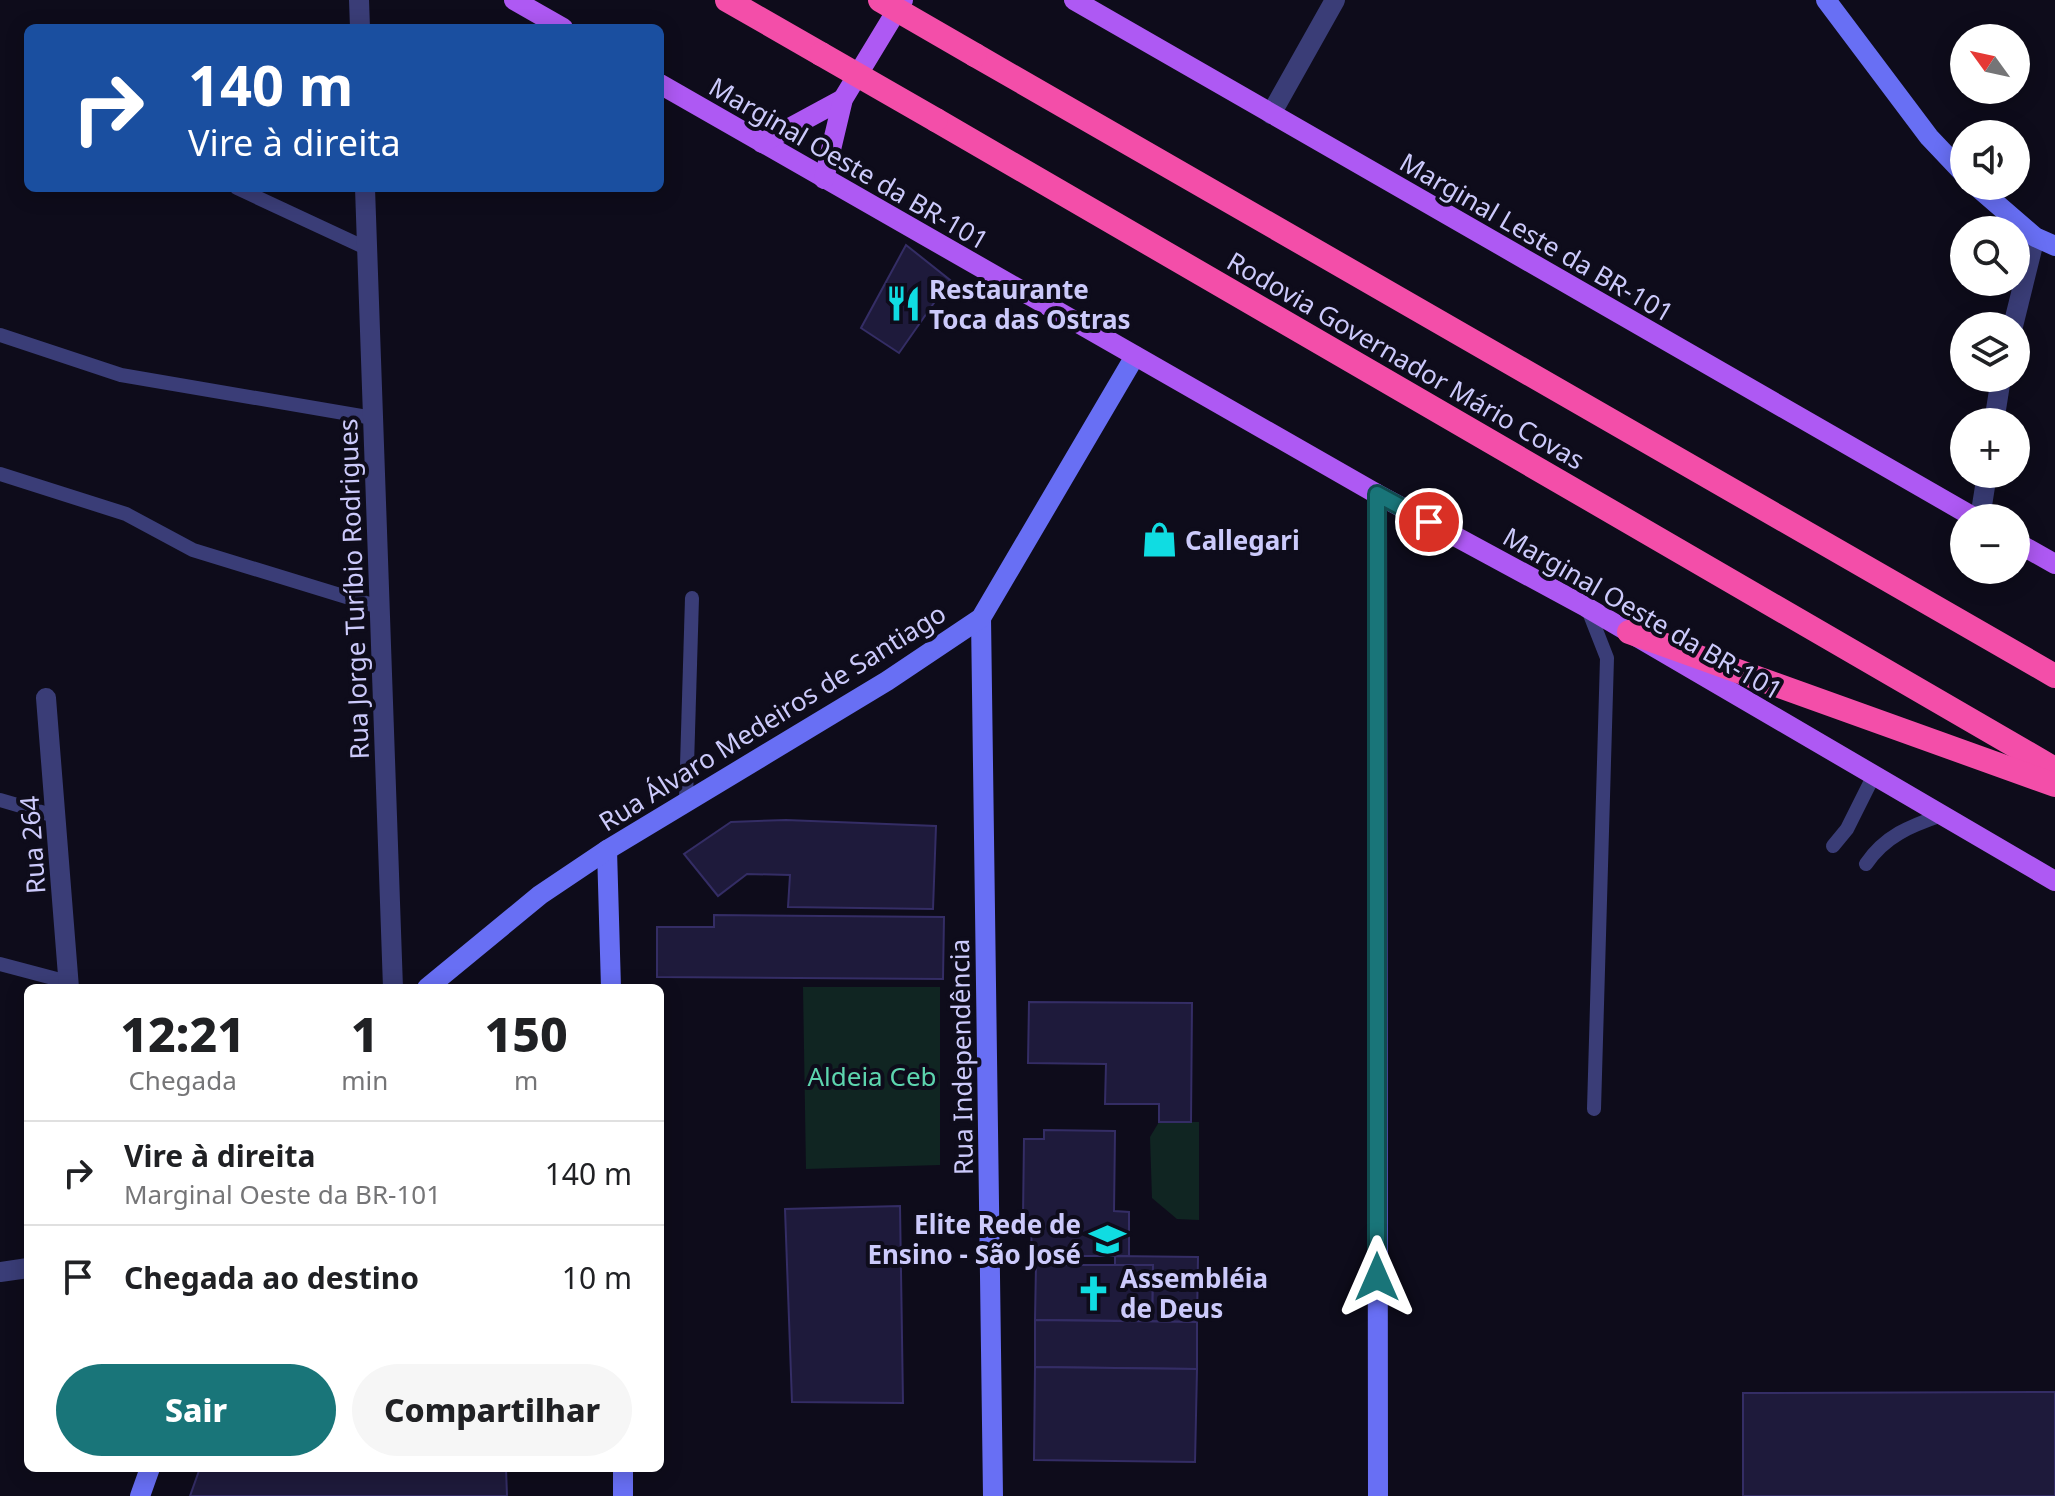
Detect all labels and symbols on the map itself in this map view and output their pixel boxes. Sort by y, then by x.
north arrow [1950,24,2030,104]
street label: Marginal Oeste da BR-101 [703,68,995,258]
street label: Marginal Leste da BR-101 [1394,144,1680,330]
street label: Rodovia Governador Mário Covas [1221,243,1591,477]
place label: Restaurante Toca das Ostras [929,271,1131,337]
restaurant icon: Restaurante Toca das Ostras [884,285,922,323]
street label: Rua Jorge Turíbio Rodrigues [329,418,377,760]
pin [1395,488,1463,556]
street label: Marginal Oeste da BR-101 [1497,518,1789,708]
shop icon: Callegari [1140,521,1178,559]
place label: Callegari [1185,522,1300,558]
street label: Rua Álvaro Medeiros de Santiago [592,595,952,839]
street label: Rua 264 [11,795,53,895]
street label: Rua Independência [941,939,981,1175]
park label: Aldeia Ceb [807,1058,937,1094]
place label: Elite Rede de Ensino - São José [867,1206,1081,1272]
school or university icon: Elite Rede de Ensino - São José [1088,1220,1126,1258]
position arrow [1335,1235,1419,1319]
place label: Assembléia de Deus [1120,1260,1268,1326]
church icon: Assembléia de Deus [1075,1274,1113,1312]

